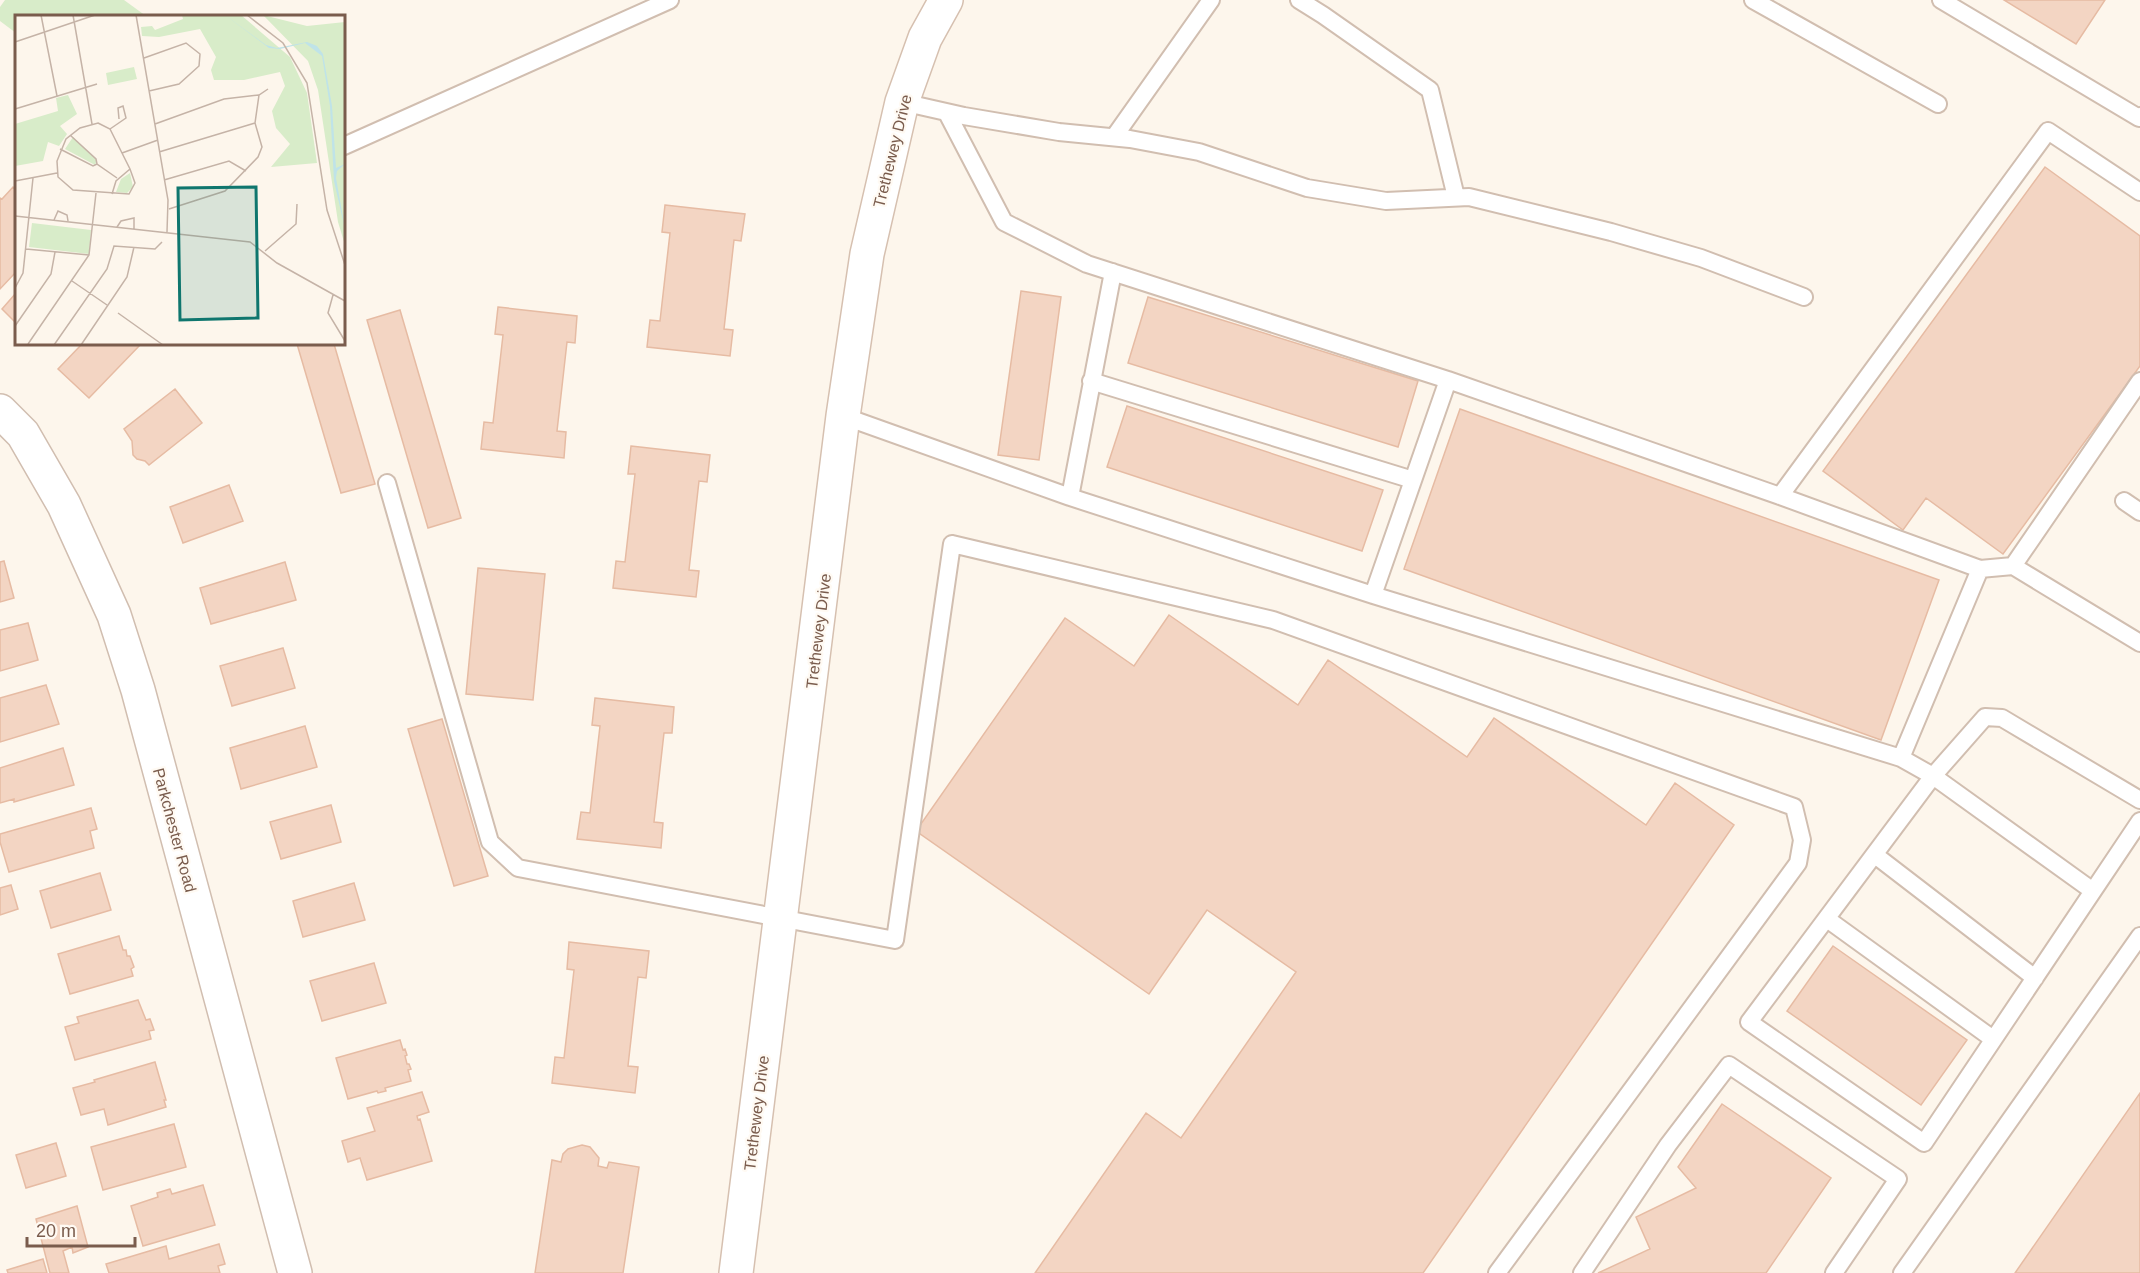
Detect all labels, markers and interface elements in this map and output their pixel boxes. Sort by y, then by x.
inset map [15,15,345,345]
street label: Trethewey Drive [870,93,915,209]
street label: Trethewey Drive [803,572,834,690]
street label: Parkchester Road [150,766,199,894]
street label: Trethewey Drive [741,1054,772,1172]
scale bar [27,1210,135,1248]
text: 20 m [36,1221,76,1241]

